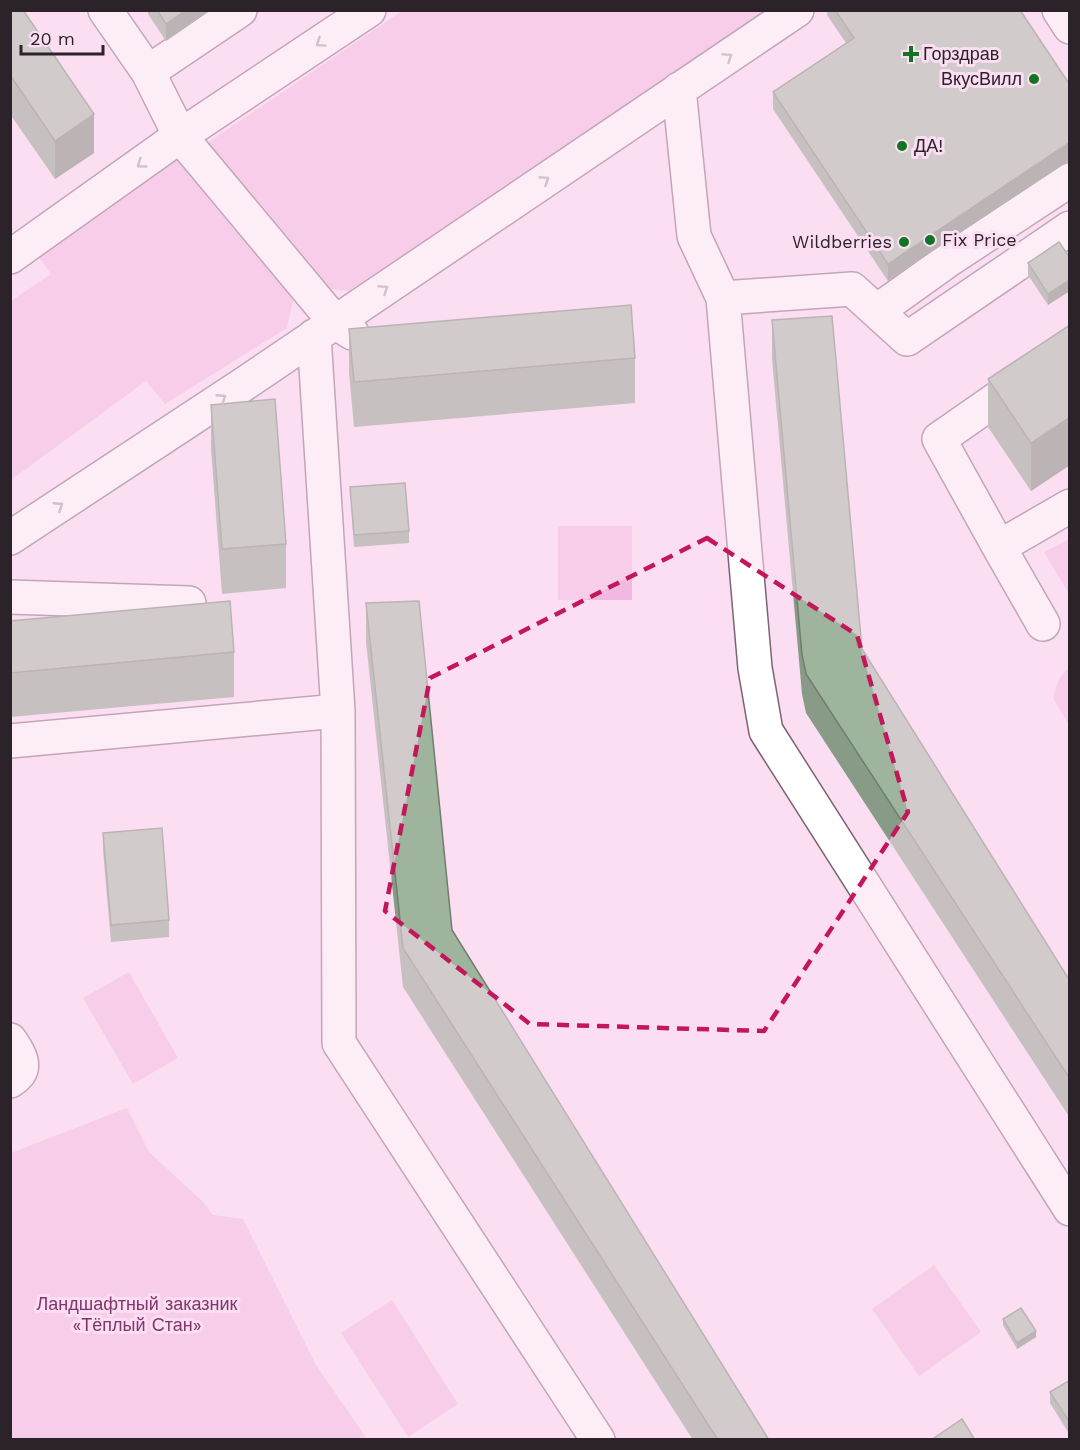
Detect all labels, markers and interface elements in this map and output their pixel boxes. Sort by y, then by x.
scale bar [21,18,104,56]
text: 20 m [30,28,75,49]
one-way arrow [316,36,327,47]
place label: Горздрав [923,43,999,64]
marker: Горздрав [904,47,918,61]
one-way arrow [721,53,732,64]
place label: ВкусВилл [941,68,1022,89]
marker: ВкусВилл [1027,72,1041,86]
place label: ДА! [914,135,943,156]
marker: ДА! [895,139,909,153]
one-way arrow [137,157,148,168]
one-way arrow [538,176,549,187]
place label: Fix Price [942,229,1017,250]
place label: Wildberries [792,231,892,252]
marker: Fix Price [923,233,937,247]
marker: Wildberries [897,235,911,249]
one-way arrow [377,285,388,296]
one-way arrow [215,394,226,405]
one-way arrow [53,502,64,513]
park label: Ландшафтный заказник «Тёплый Стан» [37,1293,238,1335]

